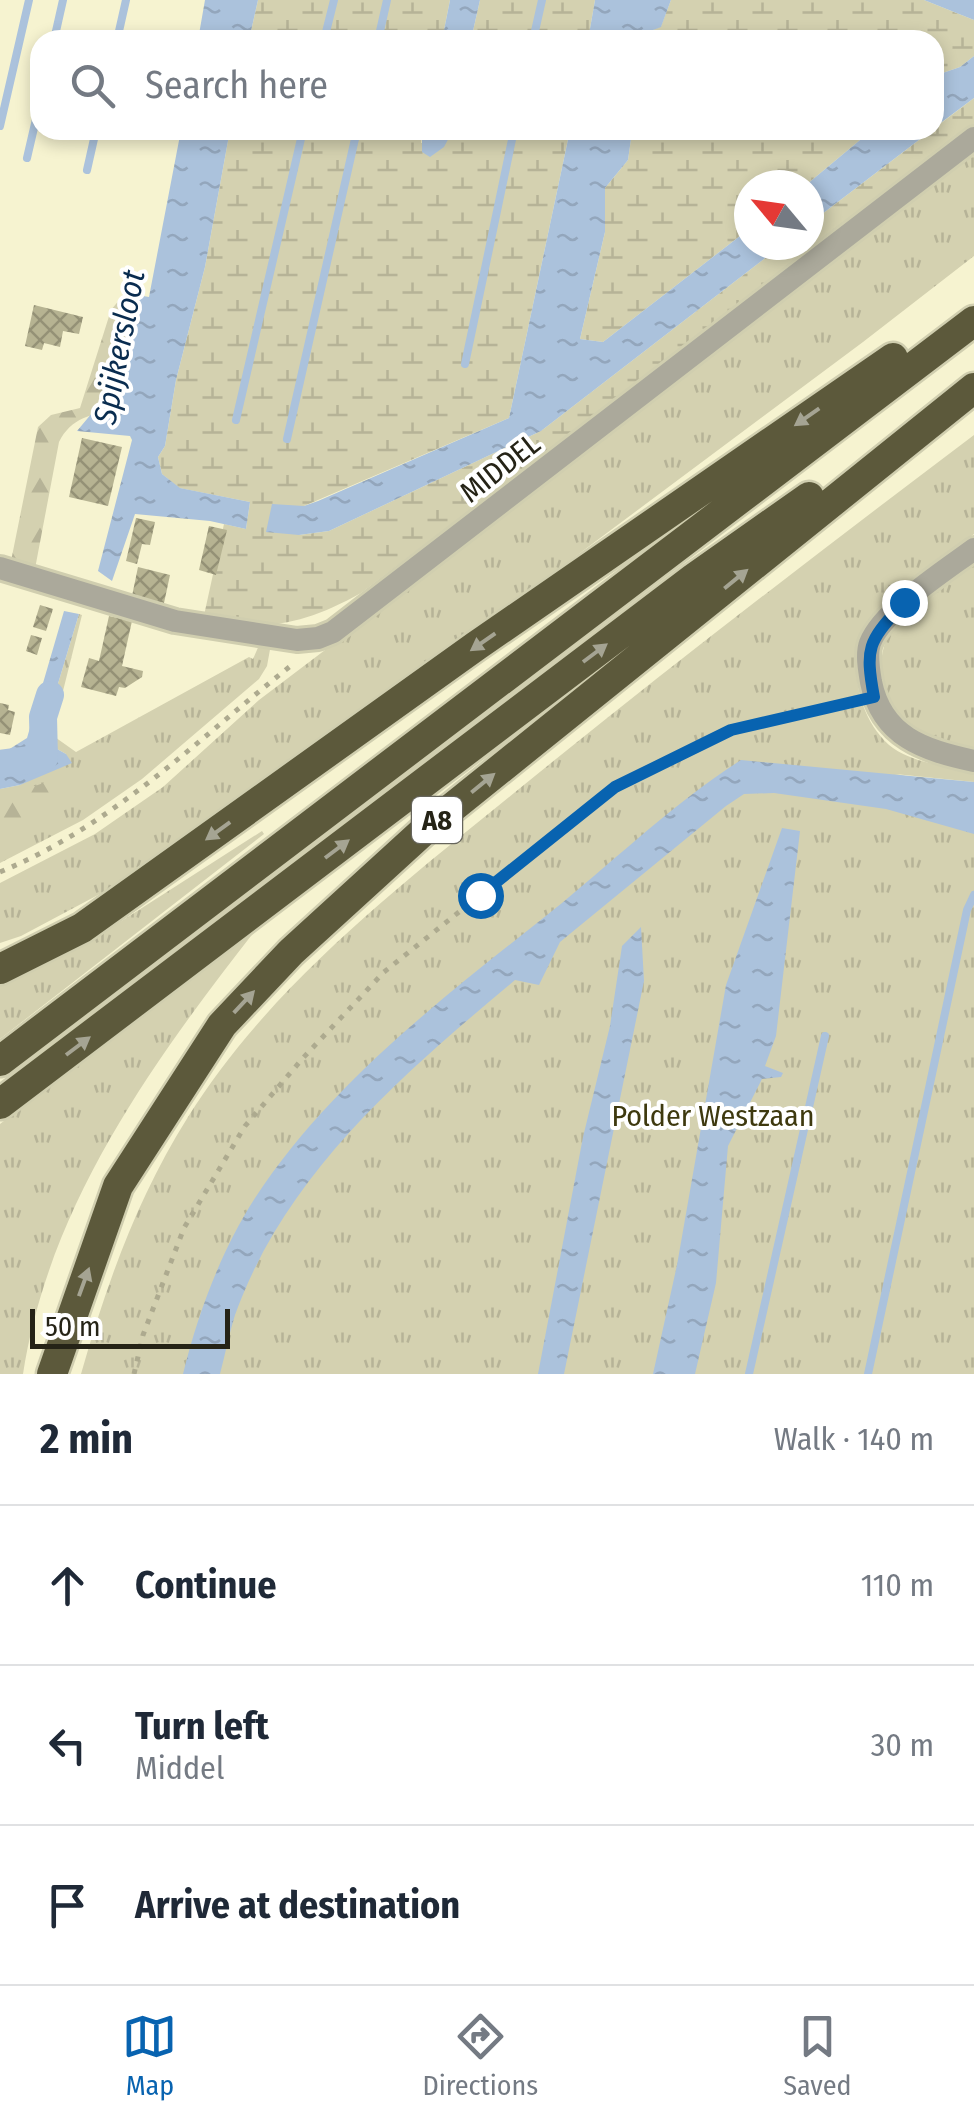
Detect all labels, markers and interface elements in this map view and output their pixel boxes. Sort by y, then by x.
search box [30,30,944,140]
icon: search [65,58,120,113]
text: Search here [145,62,328,108]
north arrow [734,170,824,260]
water label: Spijkersloot [85,266,153,428]
one-way arrow [794,407,821,426]
street label: MIDDEL [453,426,547,510]
one-way arrow [724,569,749,590]
route end [882,580,928,626]
one-way arrow [469,632,496,651]
one-way arrow [582,642,608,663]
one-way arrow [470,773,496,794]
road number: A8 [412,797,462,843]
one-way arrow [205,821,232,840]
one-way arrow [324,839,350,860]
route start [458,873,504,919]
one-way arrow [232,990,255,1014]
one-way arrow [65,1036,91,1056]
park label: Polder Westzaan [612,1098,814,1134]
one-way arrow [77,1266,92,1296]
scale bar [30,1304,230,1348]
text: 50 m [45,1310,101,1343]
text: 2 min [40,1414,133,1464]
text: Walk · 140 m [774,1420,934,1458]
icon: ahead [40,1558,95,1613]
text: Continue [135,1562,276,1608]
text: 110 m [861,1566,934,1604]
text: Turn left [135,1703,269,1749]
icon: left [40,1718,95,1773]
text: 30 m [871,1726,934,1764]
text: Middel [135,1749,224,1787]
icon: arrive [40,1878,95,1933]
text: Arrive at destination [135,1882,460,1928]
tab: Map [122,2009,177,2102]
tab: Directions [422,2009,538,2102]
tab: Saved [783,2009,852,2102]

